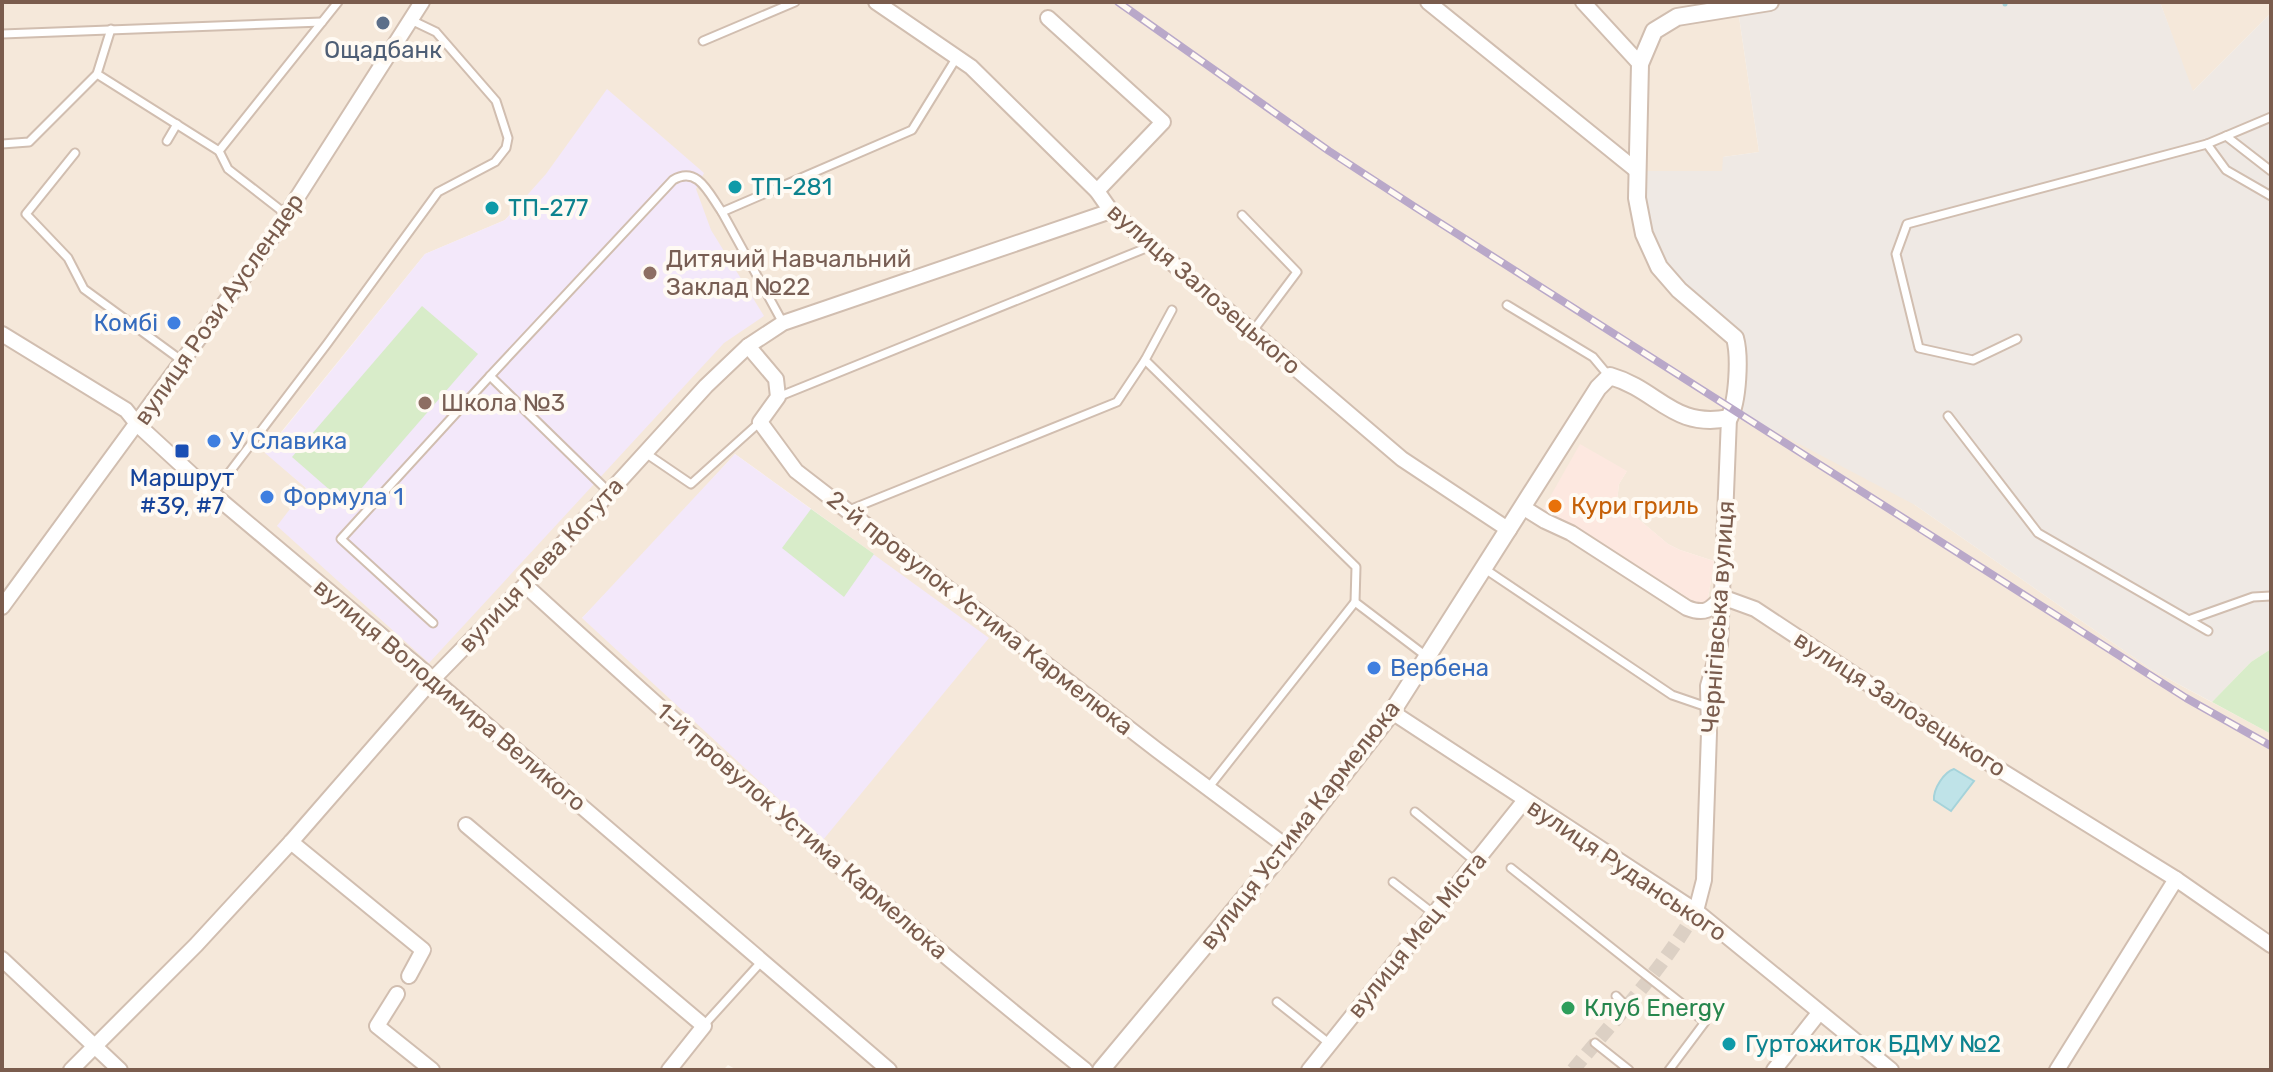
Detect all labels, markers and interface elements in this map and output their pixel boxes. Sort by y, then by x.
marker: Ощадбанк [374,14,392,32]
place label: Ощадбанк [324,36,442,64]
place label: ТП-281 [751,173,832,201]
marker: ТП-281 [726,178,744,196]
street label: вулиця Рози Ауслендер [128,188,310,430]
place label: ТП-277 [508,194,588,222]
street label: вулиця Залозецького [1102,198,1306,380]
marker: ТП-277 [483,199,501,217]
place label: Дитячий Навчальний Заклад №22 [666,245,911,301]
marker: Дитячий Навчальний Заклад №22 [641,264,659,282]
place label: Комбі [93,309,158,337]
marker: Комбі [165,314,183,332]
place label: Школа №3 [441,389,565,417]
marker: Школа №3 [416,394,434,412]
place label: У Славика [230,427,347,455]
marker: У Славика [205,432,223,450]
marker: Маршрут #39, #7 [173,442,191,460]
place label: Маршрут #39, #7 [130,464,234,520]
street label: вулиця Лева Когута [453,472,629,658]
place label: Формула 1 [283,483,404,511]
street label: 2-й провулок Устима Кармелюка [822,485,1138,741]
marker: Формула 1 [258,488,276,506]
place label: Кури гриль [1571,492,1698,520]
marker: Кури гриль [1546,497,1564,515]
street label: Чернігівська вулиця [1696,500,1740,734]
street label: вулиця Володимира Великого [308,573,592,817]
street label: вулиця Залозецького [1789,625,2011,783]
place label: Вербена [1390,654,1489,682]
marker: Вербена [1365,659,1383,677]
street label: вулиця Устима Кармелюка [1194,695,1406,955]
street label: 1-й провулок Устима Кармелюка [651,697,953,965]
street label: вулиця Руданського [1522,793,1732,947]
street label: вулиця Мец Міста [1342,847,1492,1023]
place label: Клуб Energy [1584,994,1725,1022]
marker: Клуб Energy [1559,999,1577,1017]
place label: Гуртожиток БДМУ №2 [1745,1030,2001,1058]
marker: Гуртожиток БДМУ №2 [1720,1035,1738,1053]

